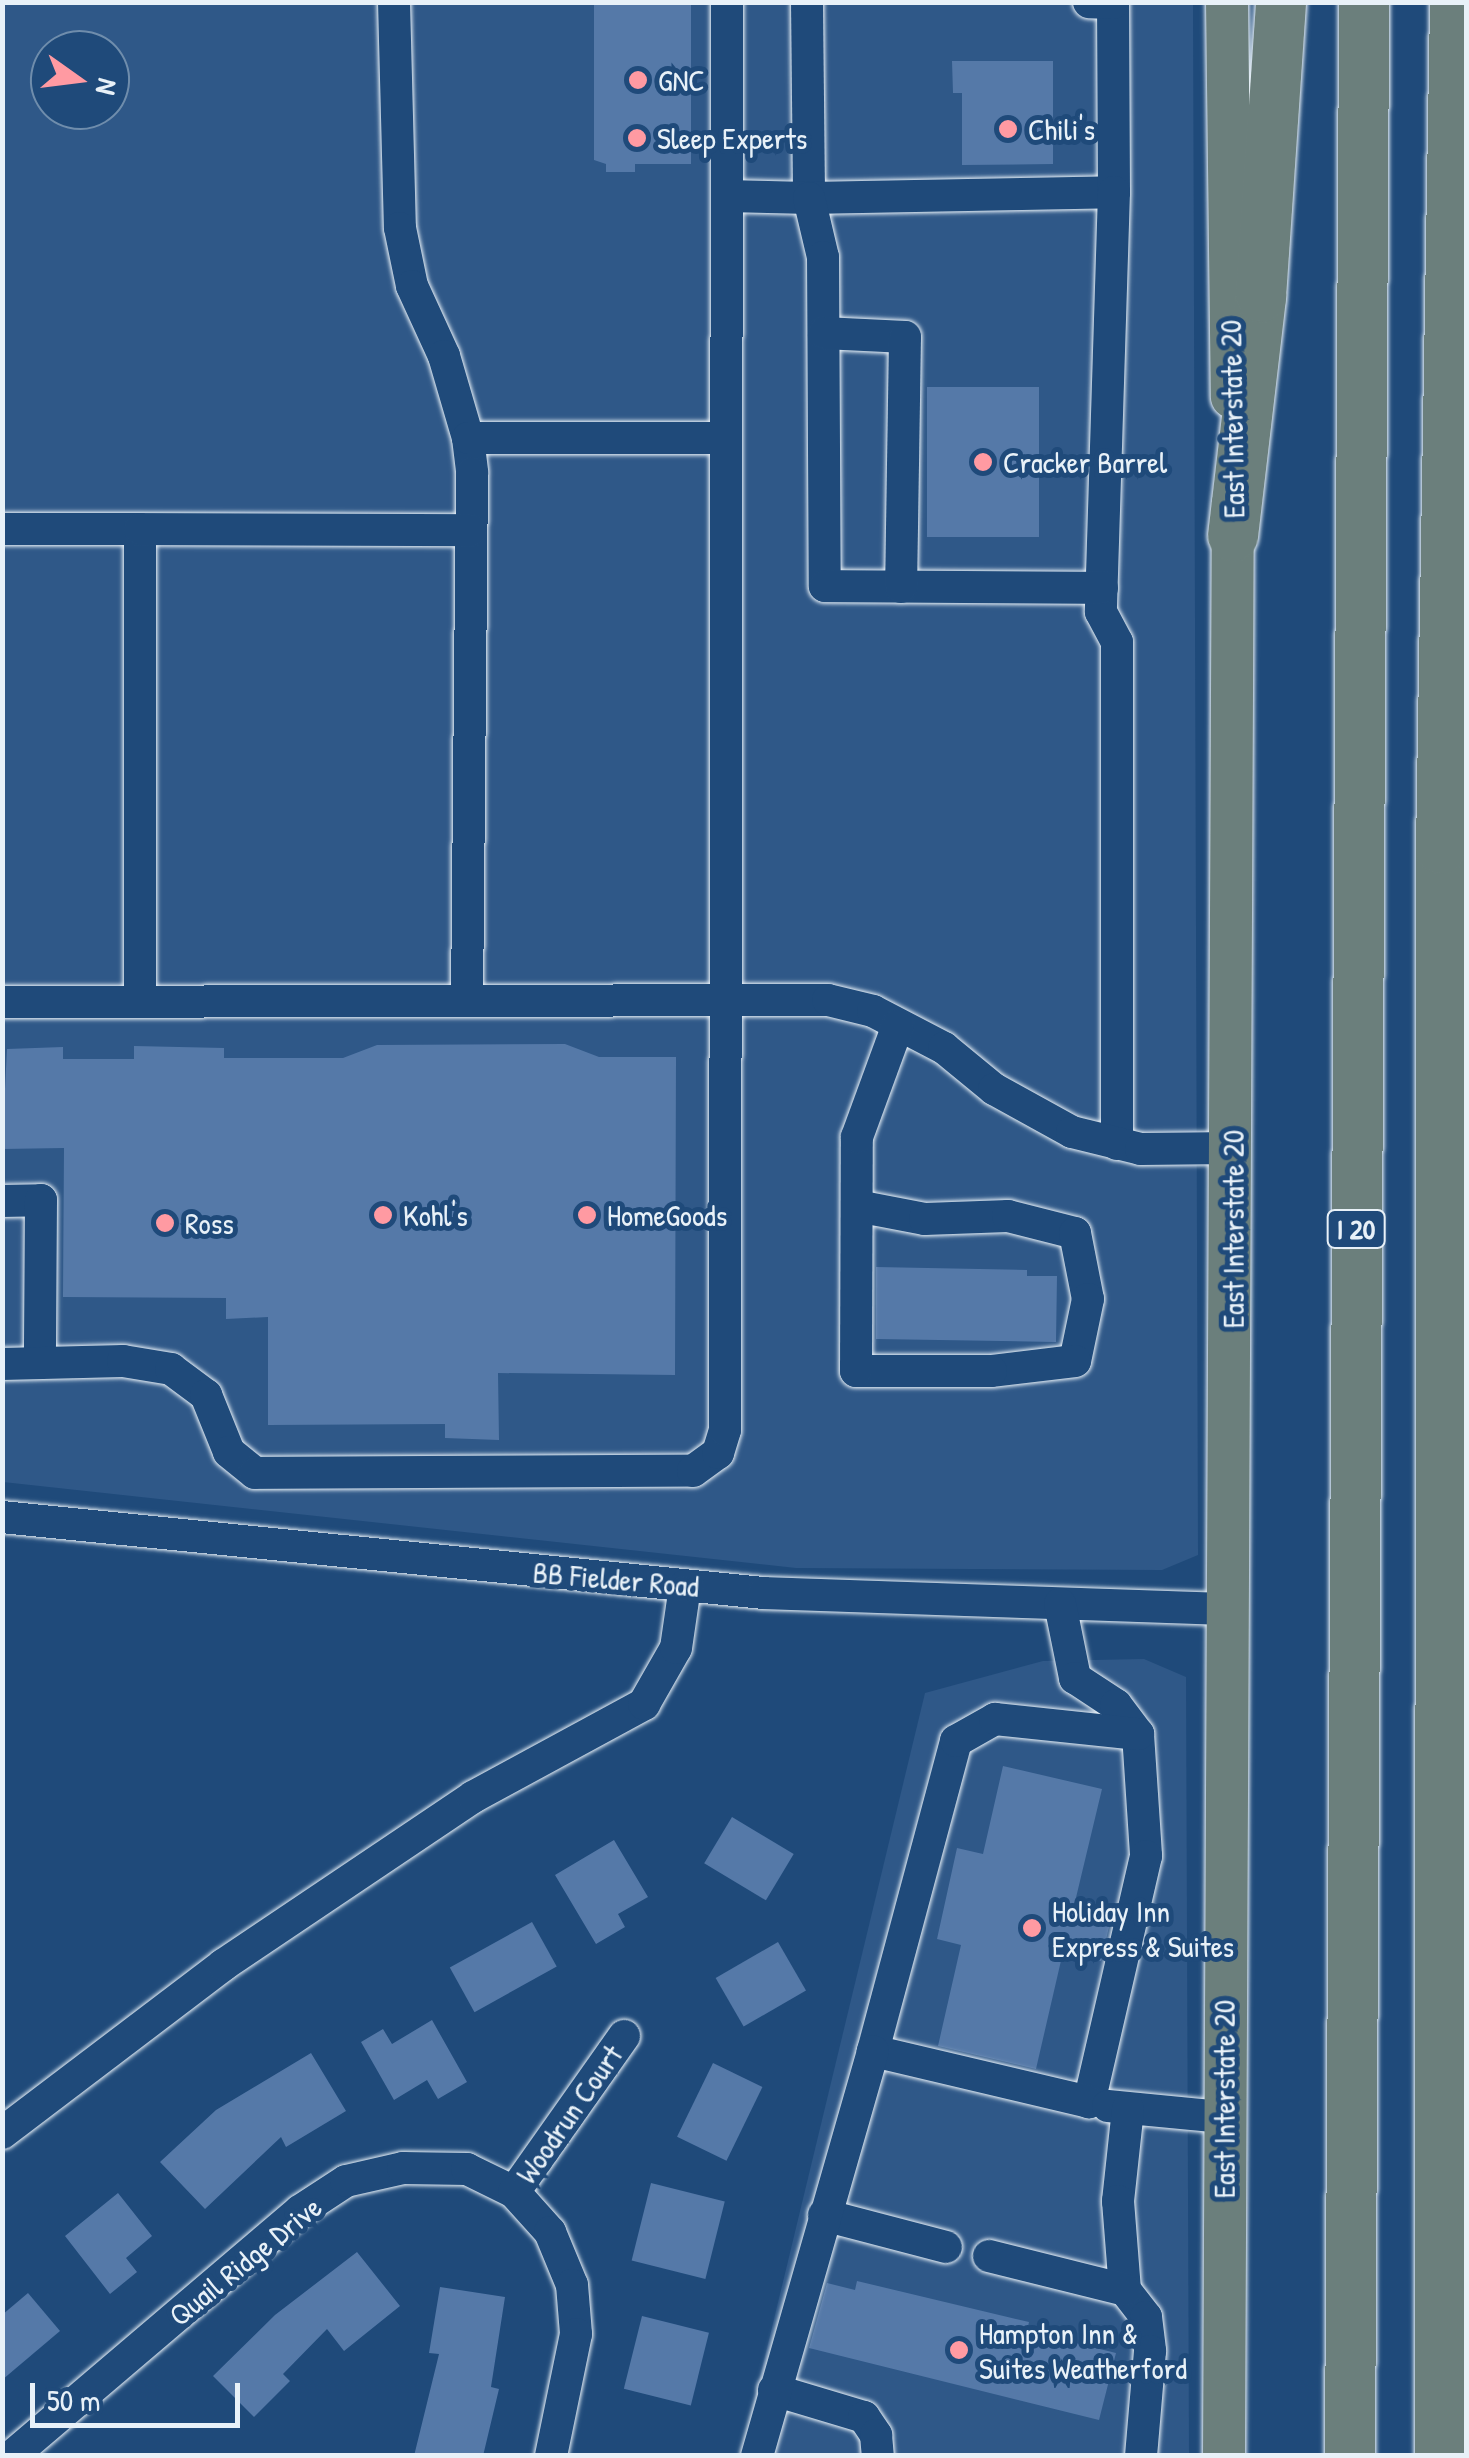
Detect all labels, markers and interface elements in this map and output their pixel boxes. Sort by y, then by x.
north arrow [30,30,130,130]
place label: GNC [658,62,705,98]
marker: GNC [627,69,649,91]
text: N [87,75,127,99]
place label: Chili's [1028,111,1095,147]
marker: Chili's [997,118,1019,140]
place label: Sleep Experts [657,120,807,156]
marker: Sleep Experts [626,127,648,149]
street label: East Interstate 20 [1212,319,1252,519]
place label: Cracker Barrel [1003,444,1167,480]
marker: Cracker Barrel [972,451,994,473]
street label: East Interstate 20 [1215,1130,1251,1328]
place label: Kohl's [403,1197,468,1233]
place label: HomeGoods [607,1197,727,1233]
marker: Kohl's [372,1204,394,1226]
marker: HomeGoods [576,1204,598,1226]
place label: Ross [185,1205,234,1241]
road number: I 20 [1326,1206,1386,1252]
marker: Ross [154,1212,176,1234]
street label: BB Fielder Road [532,1554,700,1604]
place label: Holiday Inn Express & Suites [1052,1893,1234,1964]
marker: Holiday Inn Express & Suites [1021,1917,1043,1939]
street label: East Interstate 20 [1206,2000,1242,2198]
street label: Woodrun Court [508,2038,630,2190]
street label: Quail Ridge Drive [162,2189,328,2333]
place label: Hampton Inn & Suites Weatherford [979,2315,1187,2386]
marker: Hampton Inn & Suites Weatherford [948,2339,970,2361]
scale bar [35,2363,245,2425]
text: 50 m [47,2380,100,2420]

